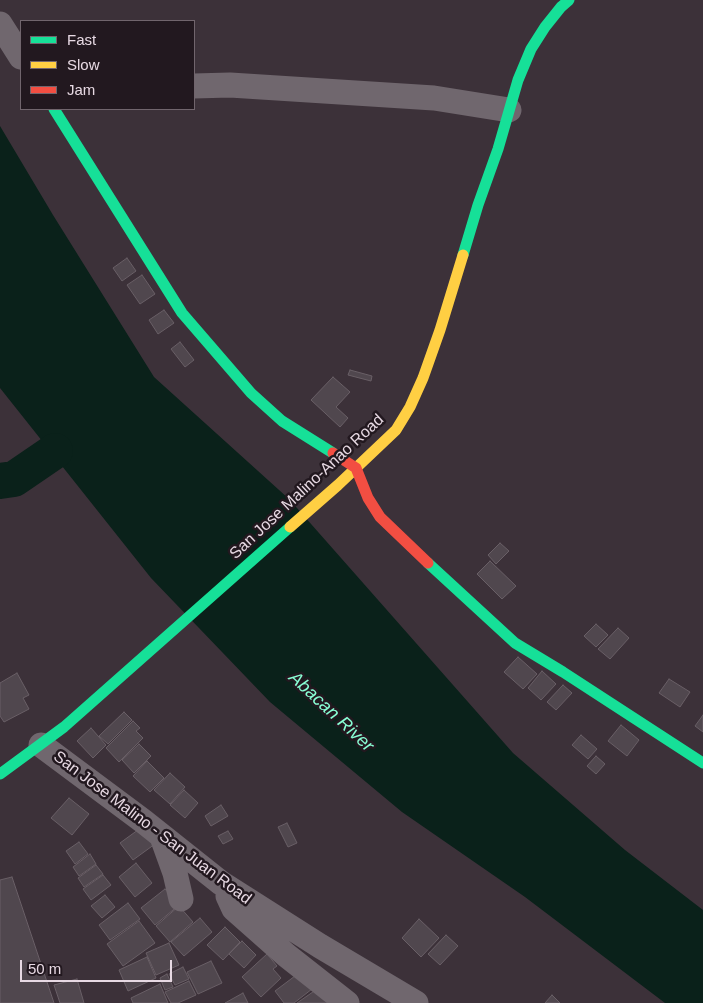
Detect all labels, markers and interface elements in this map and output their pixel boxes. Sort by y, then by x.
legend [20,20,195,110]
text: Fast [67,31,96,48]
text: Slow [67,56,100,73]
text: Jam [67,81,95,98]
street label: San Jose Malino-Anao Road [226,411,388,563]
water label: Abacan River [284,667,378,757]
street label: San Jose Malino - San Juan Road [49,747,255,909]
scale bar [22,950,175,982]
text: 50 m [28,960,61,977]

